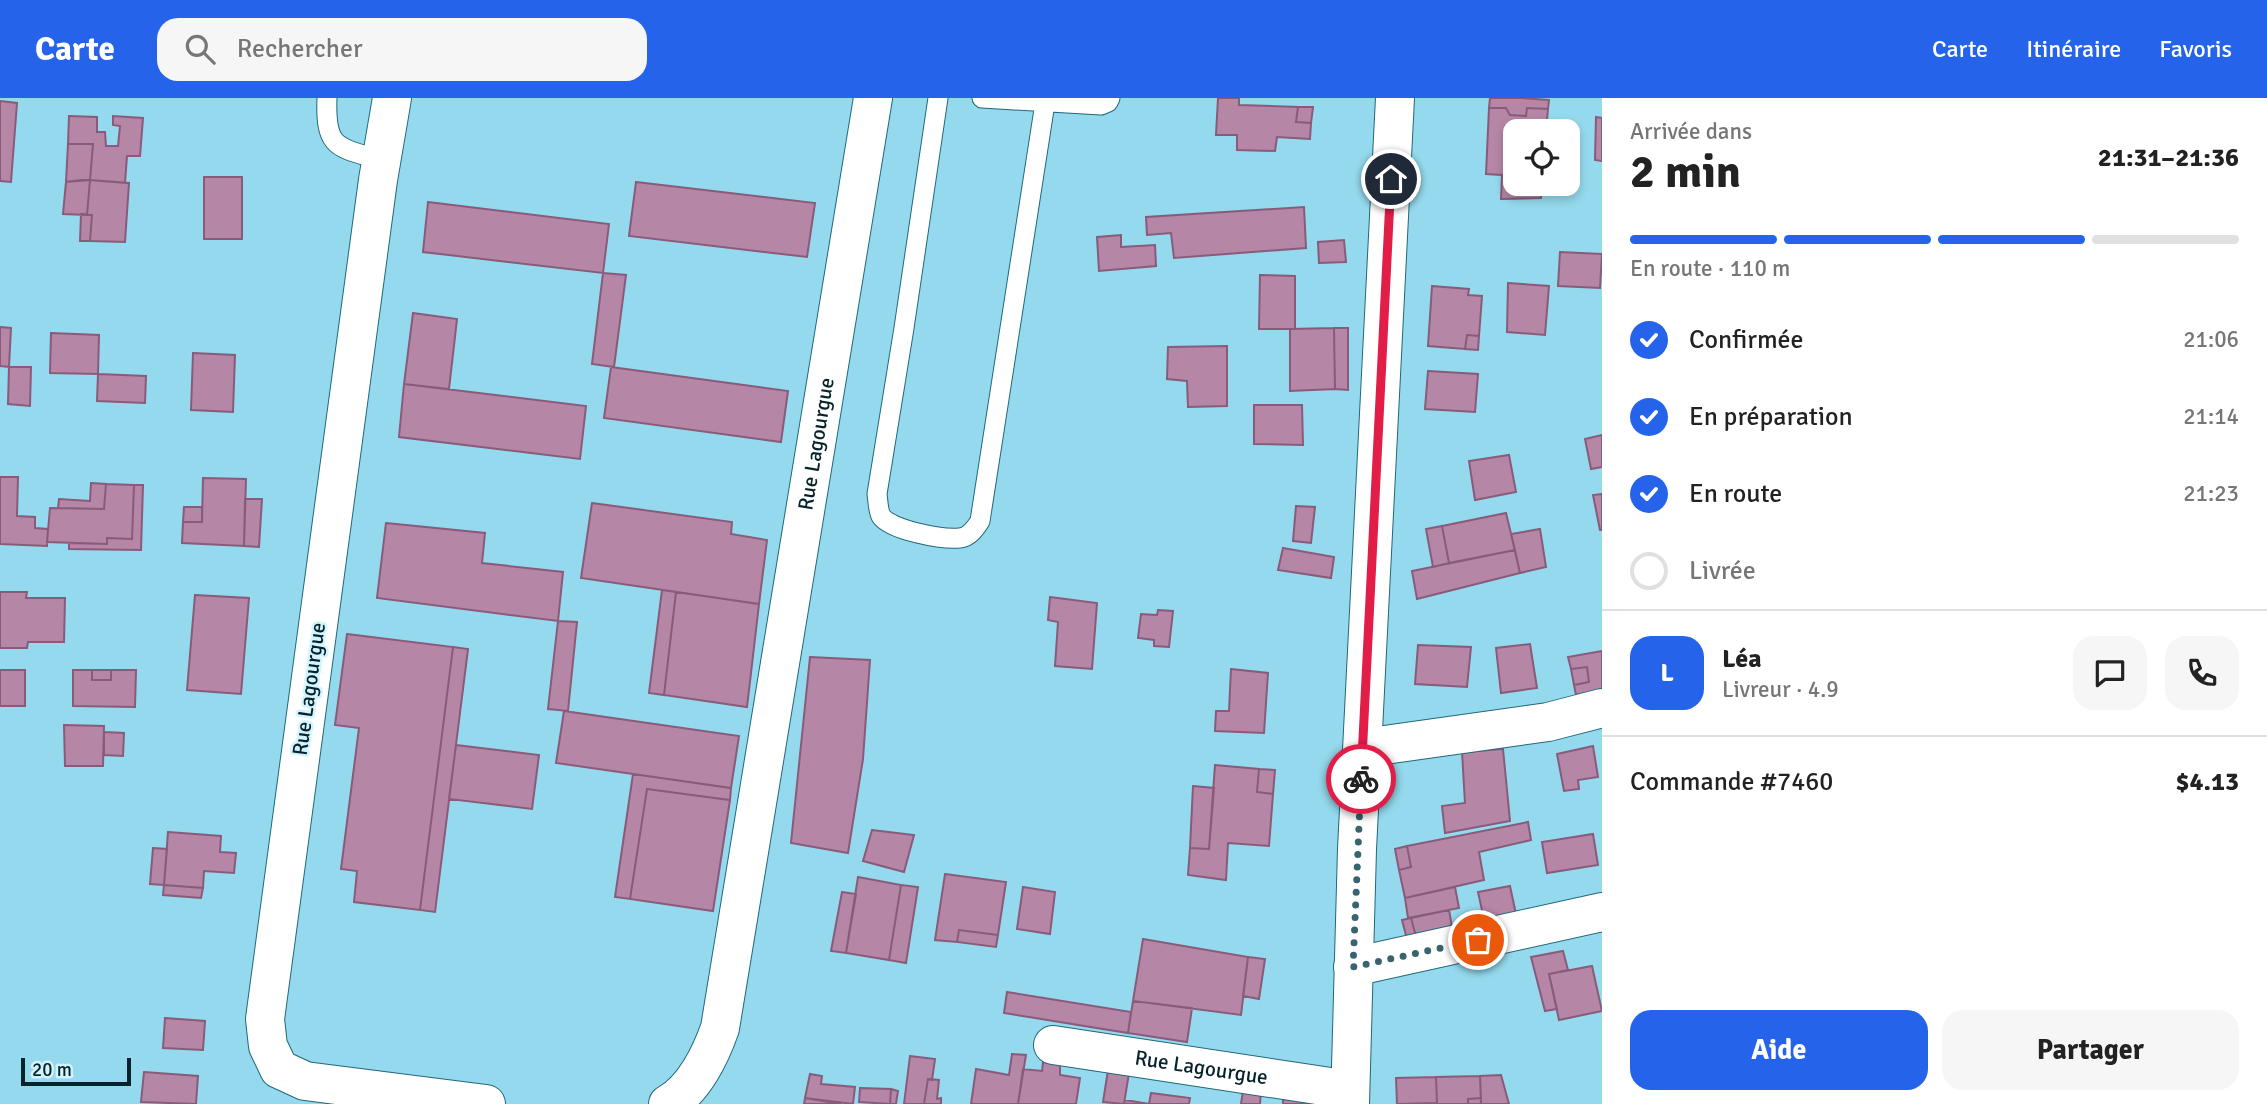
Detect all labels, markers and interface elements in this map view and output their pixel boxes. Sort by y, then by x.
search box [157,18,647,81]
text: Carte [35,29,115,70]
icon: search [181,30,219,68]
text: Rechercher [237,33,363,65]
text: Carte [1932,34,1988,64]
text: Itinéraire [2026,34,2121,64]
text: Favoris [2159,34,2232,64]
text: Arrivée dans [1630,117,1752,146]
map controls [1503,119,1580,196]
button: locate [1503,119,1580,196]
text: 21:31–21:36 [2098,142,2239,174]
text: 2 min [1630,144,1741,200]
pin [1361,149,1421,209]
icon: home [1372,160,1410,198]
text: En route · 110 m [1630,254,1790,283]
icon: check [1630,321,1668,359]
text: Confirmée [1689,324,1804,356]
text: 21:06 [2183,325,2239,354]
street label: Rue Lagourgue [792,376,840,512]
icon: check [1630,398,1668,436]
text: En préparation [1689,401,1853,433]
text: 21:14 [2183,402,2239,431]
icon: check [1630,475,1668,513]
text: En route [1689,478,1782,510]
text: 21:23 [2183,479,2239,508]
text: Livrée [1689,555,1756,587]
street label: Rue Lagourgue [287,621,331,757]
button: chat [2073,636,2147,710]
button: phone [2165,636,2239,710]
text: Léa [1722,643,1762,675]
text: L [1660,657,1674,689]
text: Livreur · 4.9 [1722,675,1839,704]
courier [1326,744,1396,814]
icon: bike [1342,760,1380,798]
text: Commande #7460 [1630,766,1833,798]
text: $4.13 [2175,766,2239,798]
pin [1448,910,1508,970]
icon: bag [1459,921,1497,959]
button: Aide [1630,1010,1928,1090]
button: Partager [1942,1010,2239,1090]
street label: Rue Lagourgue [1133,1045,1270,1090]
scale bar [21,1055,131,1087]
text: 20 m [32,1058,72,1082]

